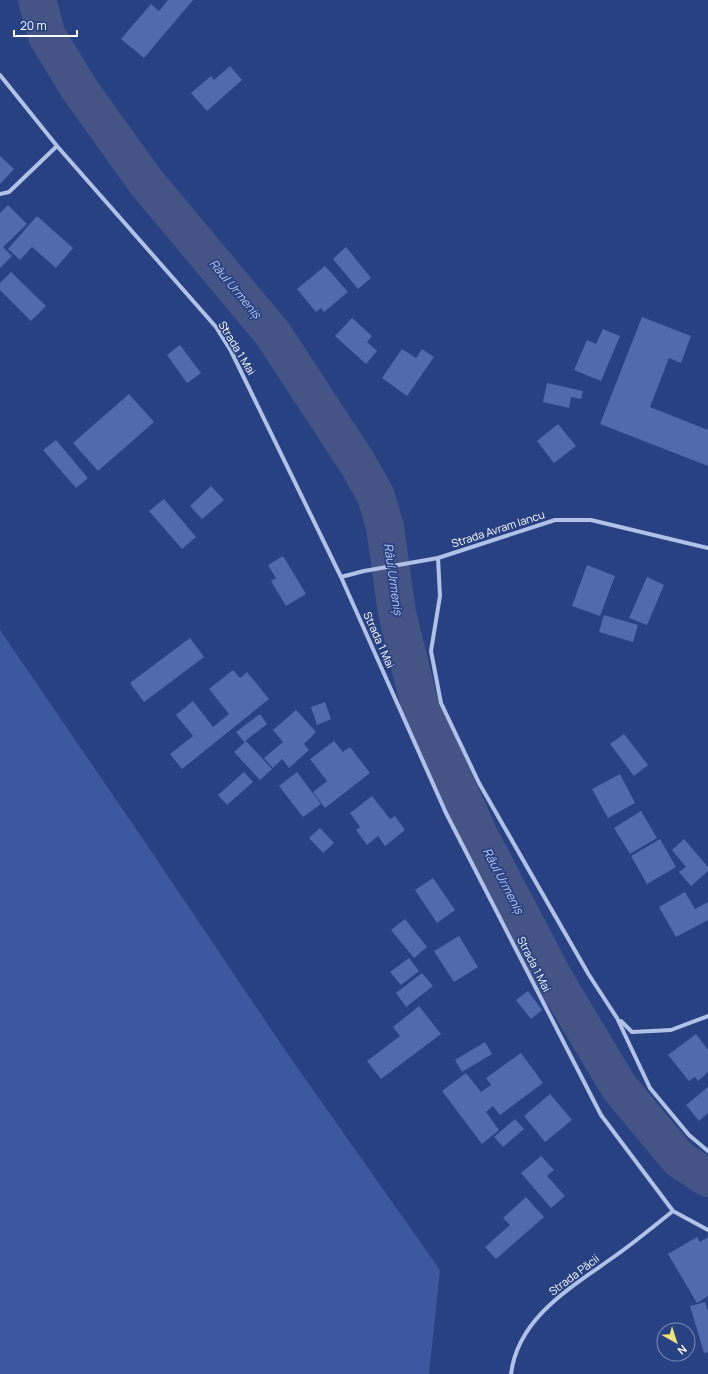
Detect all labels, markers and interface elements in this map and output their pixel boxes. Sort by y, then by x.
scale bar [14,12,77,38]
text: 20 m [20,17,47,34]
water label: Râul Urmeniș [206,255,266,323]
street label: Strada 1 Mai [215,318,259,377]
street label: Strada Avram Iancu [449,506,546,551]
water label: Râul Urmeniș [380,542,407,618]
street label: Strada 1 Mai [360,609,399,670]
water label: Râul Urmeniș [479,845,529,918]
street label: Strada 1 Mai [514,934,555,994]
street label: Strada Păcii [545,1251,602,1298]
north arrow [656,1322,696,1362]
text: N [675,1342,690,1359]

